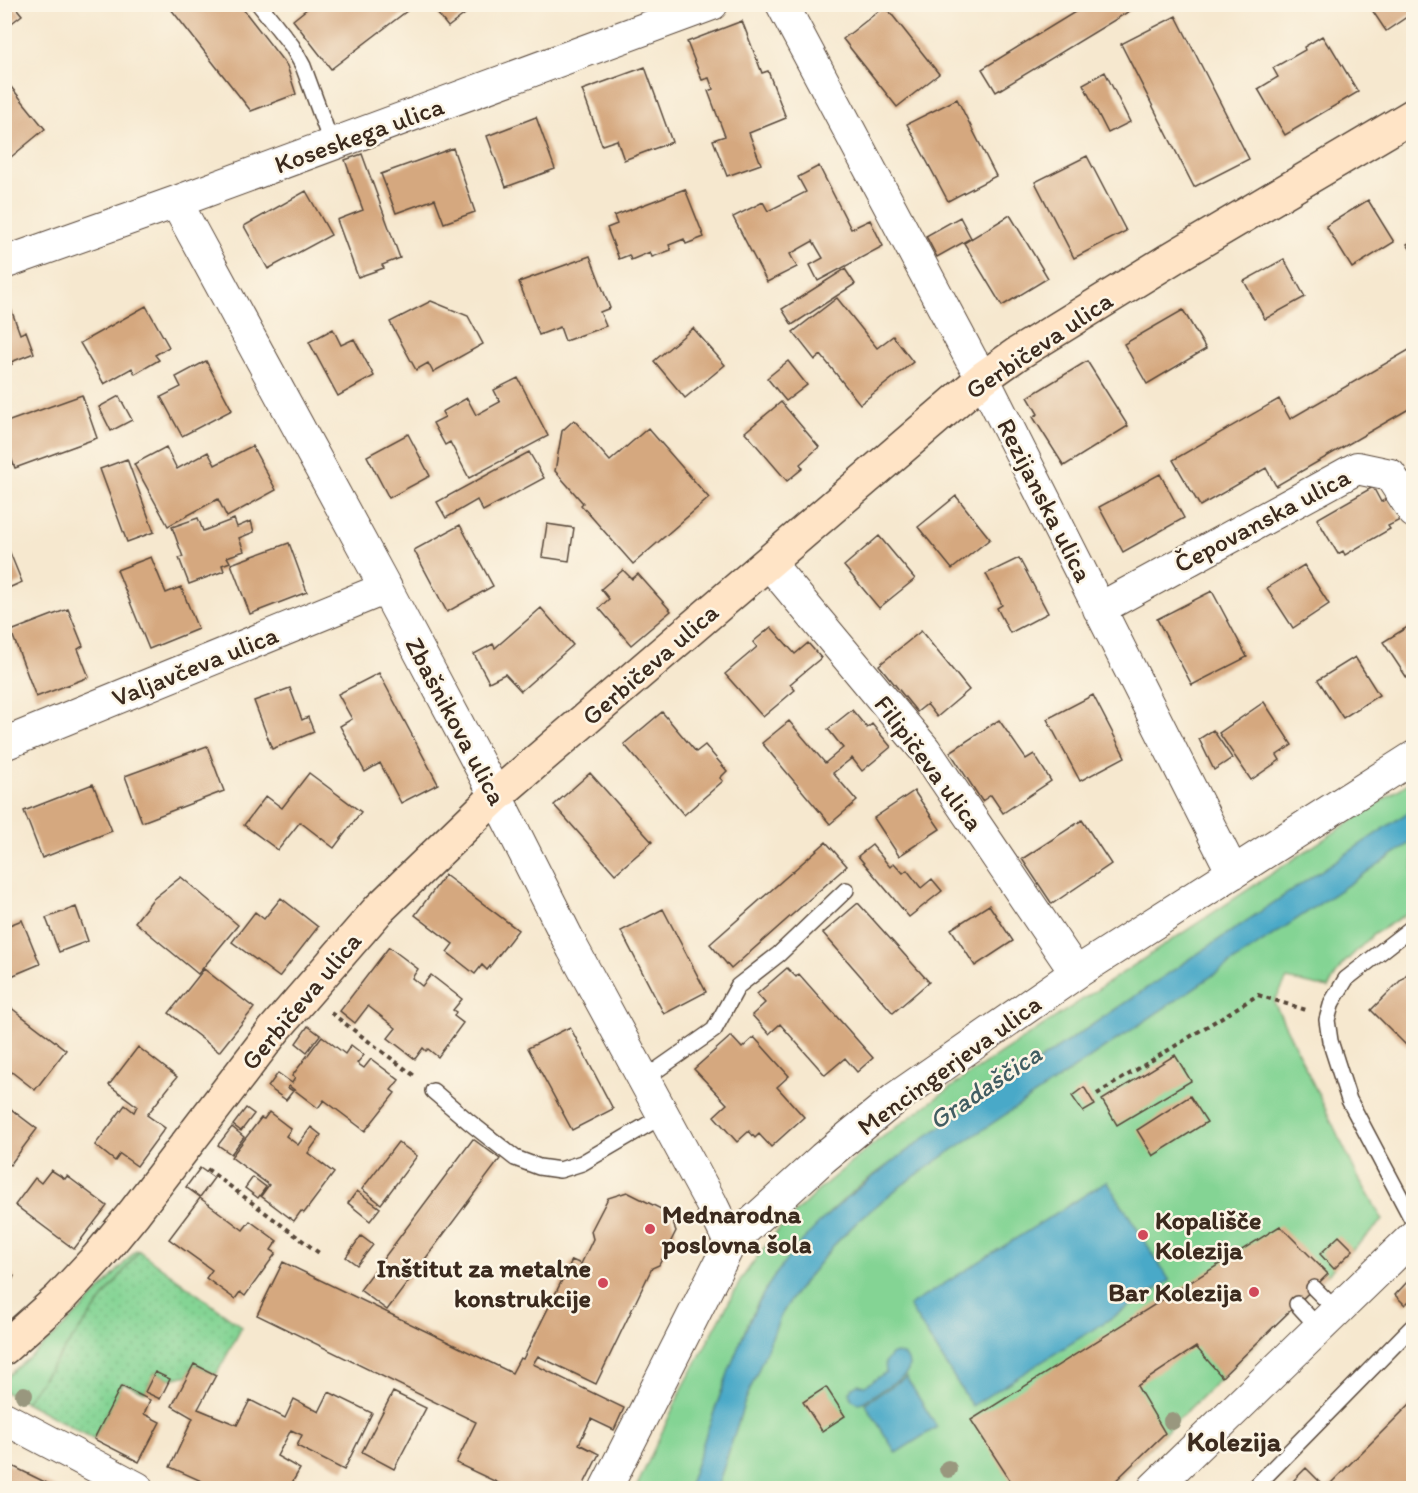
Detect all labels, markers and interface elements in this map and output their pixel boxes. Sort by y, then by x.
street label: Koseskega ulica [270,89,448,180]
street label: Gerbičeva ulica [959,284,1119,406]
street label: Rezijanska ulica [990,413,1100,588]
street label: Čepovanska ulica [1169,460,1356,580]
street label: Gerbičeva ulica [575,596,725,732]
street label: Valjavčeva ulica [107,618,283,714]
street label: Zbašnikova ulica [398,631,514,811]
street label: Filipičeva ulica [868,689,991,837]
street label: Gerbičeva ulica [234,925,368,1077]
street label: Mencingerjeva ulica [851,987,1047,1142]
water label: Gradaščica [922,1036,1048,1136]
place label: Mednarodna poslovna šola [661,1198,812,1260]
place label: Kopališče Kolezija [1155,1204,1261,1266]
marker: Mednarodna poslovna šola [643,1222,657,1236]
marker: Kopališče Kolezija [1136,1228,1150,1242]
place label: Inštitut za metalne konstrukcije [376,1252,591,1314]
marker: Inštitut za metalne konstrukcije [596,1276,610,1290]
place label: Bar Kolezija [1108,1276,1242,1308]
marker: Bar Kolezija [1247,1285,1261,1299]
district label: Kolezija [1187,1424,1282,1458]

